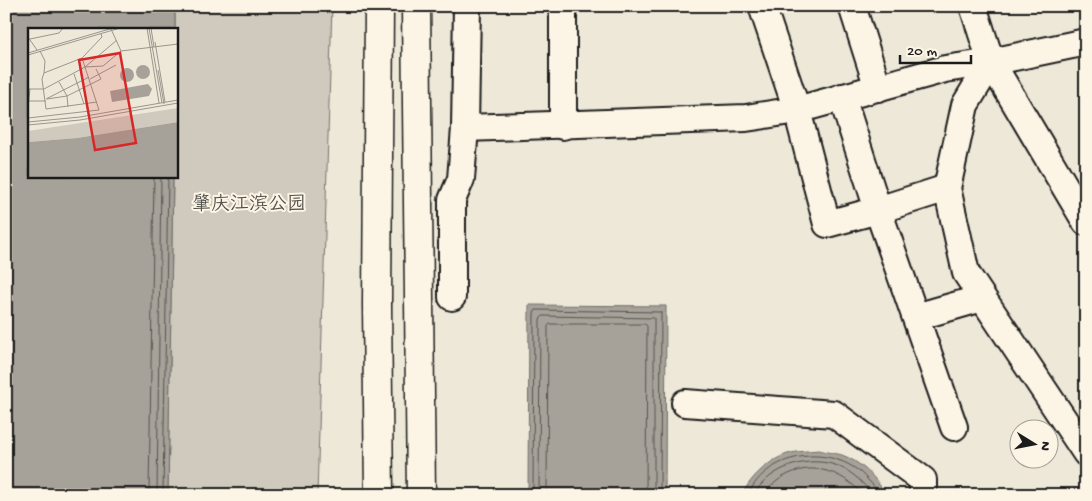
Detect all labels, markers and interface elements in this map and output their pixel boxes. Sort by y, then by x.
inset map [28,28,178,178]
scale bar [900,32,971,64]
text: 20 m [907,43,937,61]
park label: 肇庆江滨公园 [192,193,306,217]
north arrow [1010,418,1060,468]
text: N [1035,440,1054,452]

